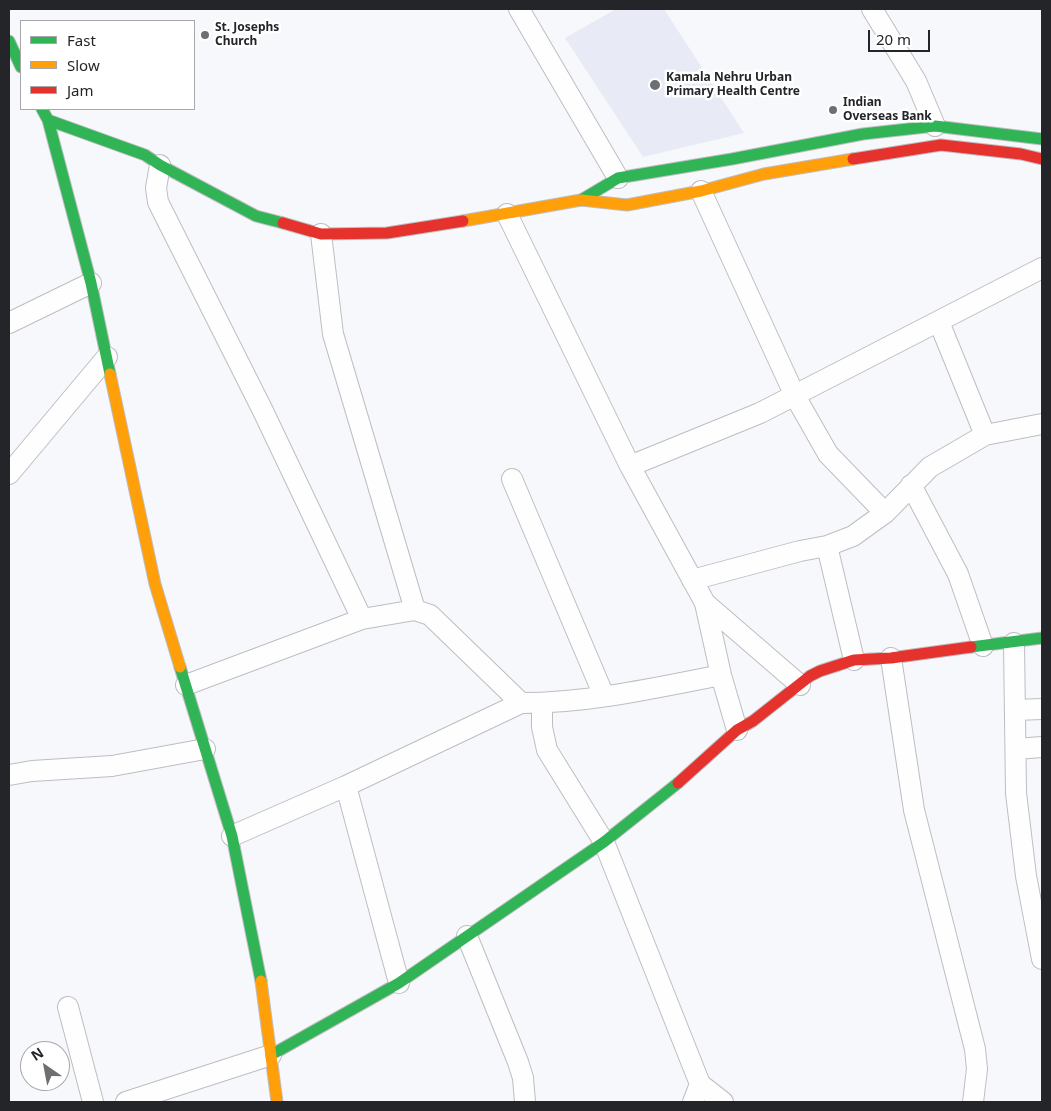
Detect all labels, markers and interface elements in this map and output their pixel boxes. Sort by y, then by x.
legend [20,20,195,110]
scale bar [871,20,934,52]
place label: St. Josephs Church [215,21,279,49]
marker: St. Josephs Church [199,29,211,41]
text: 20 m [876,29,911,49]
text: Fast [67,30,96,50]
text: Slow [67,55,100,75]
place label: Kamala Nehru Urban Primary Health Centre [666,71,800,99]
marker: Kamala Nehru Urban Primary Health Centre [648,78,662,92]
text: Jam [67,80,94,100]
place label: Indian Overseas Bank [843,96,932,124]
marker: Indian Overseas Bank [827,104,839,116]
north arrow [20,1041,70,1091]
text: N [27,1043,47,1065]

